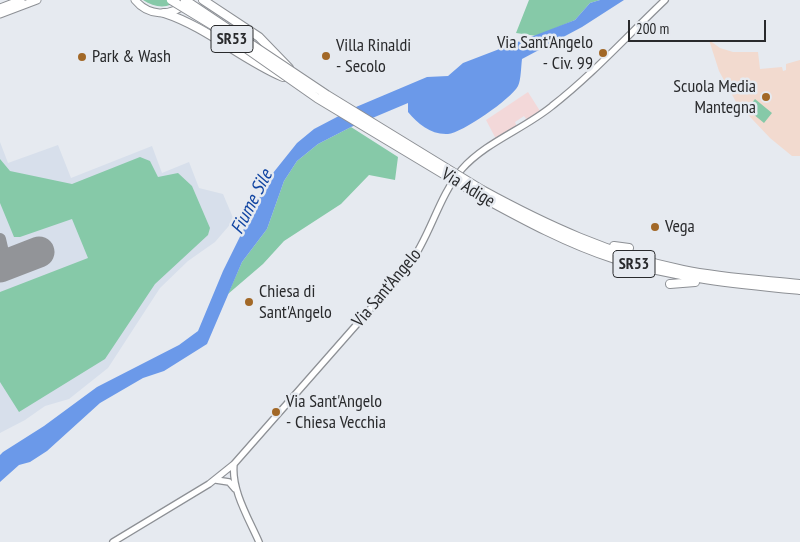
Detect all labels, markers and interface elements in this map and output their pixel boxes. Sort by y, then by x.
scale bar [630,10,768,42]
text: 200 m [636,19,669,38]
road number: SR53 [211,26,253,52]
place label: Via Sant'Angelo - Civ. 99 [497,32,593,74]
place label: Villa Rinaldi - Secolo [336,35,411,78]
place label: Park & Wash [92,46,171,68]
marker: Via Sant'Angelo - Civ. 99 [597,47,609,59]
marker: Villa Rinaldi - Secolo [320,50,332,62]
marker: Park & Wash [76,51,88,63]
place label: Scuola Media Mantegna [673,76,756,118]
marker: Scuola Media Mantegna [760,91,772,103]
street label: Via Adige [437,164,499,212]
water label: Fiume Sile [226,166,278,238]
place label: Vega [665,216,695,238]
marker: Vega [649,221,661,233]
street label: Via Sant'Angelo [348,244,426,332]
road number: SR53 [613,250,655,278]
place label: Chiesa di Sant'Angelo [259,281,332,324]
marker: Chiesa di Sant'Angelo [243,296,255,308]
place label: Via Sant'Angelo - Chiesa Vecchia [286,391,386,434]
marker: Via Sant'Angelo - Chiesa Vecchia [270,406,282,418]

